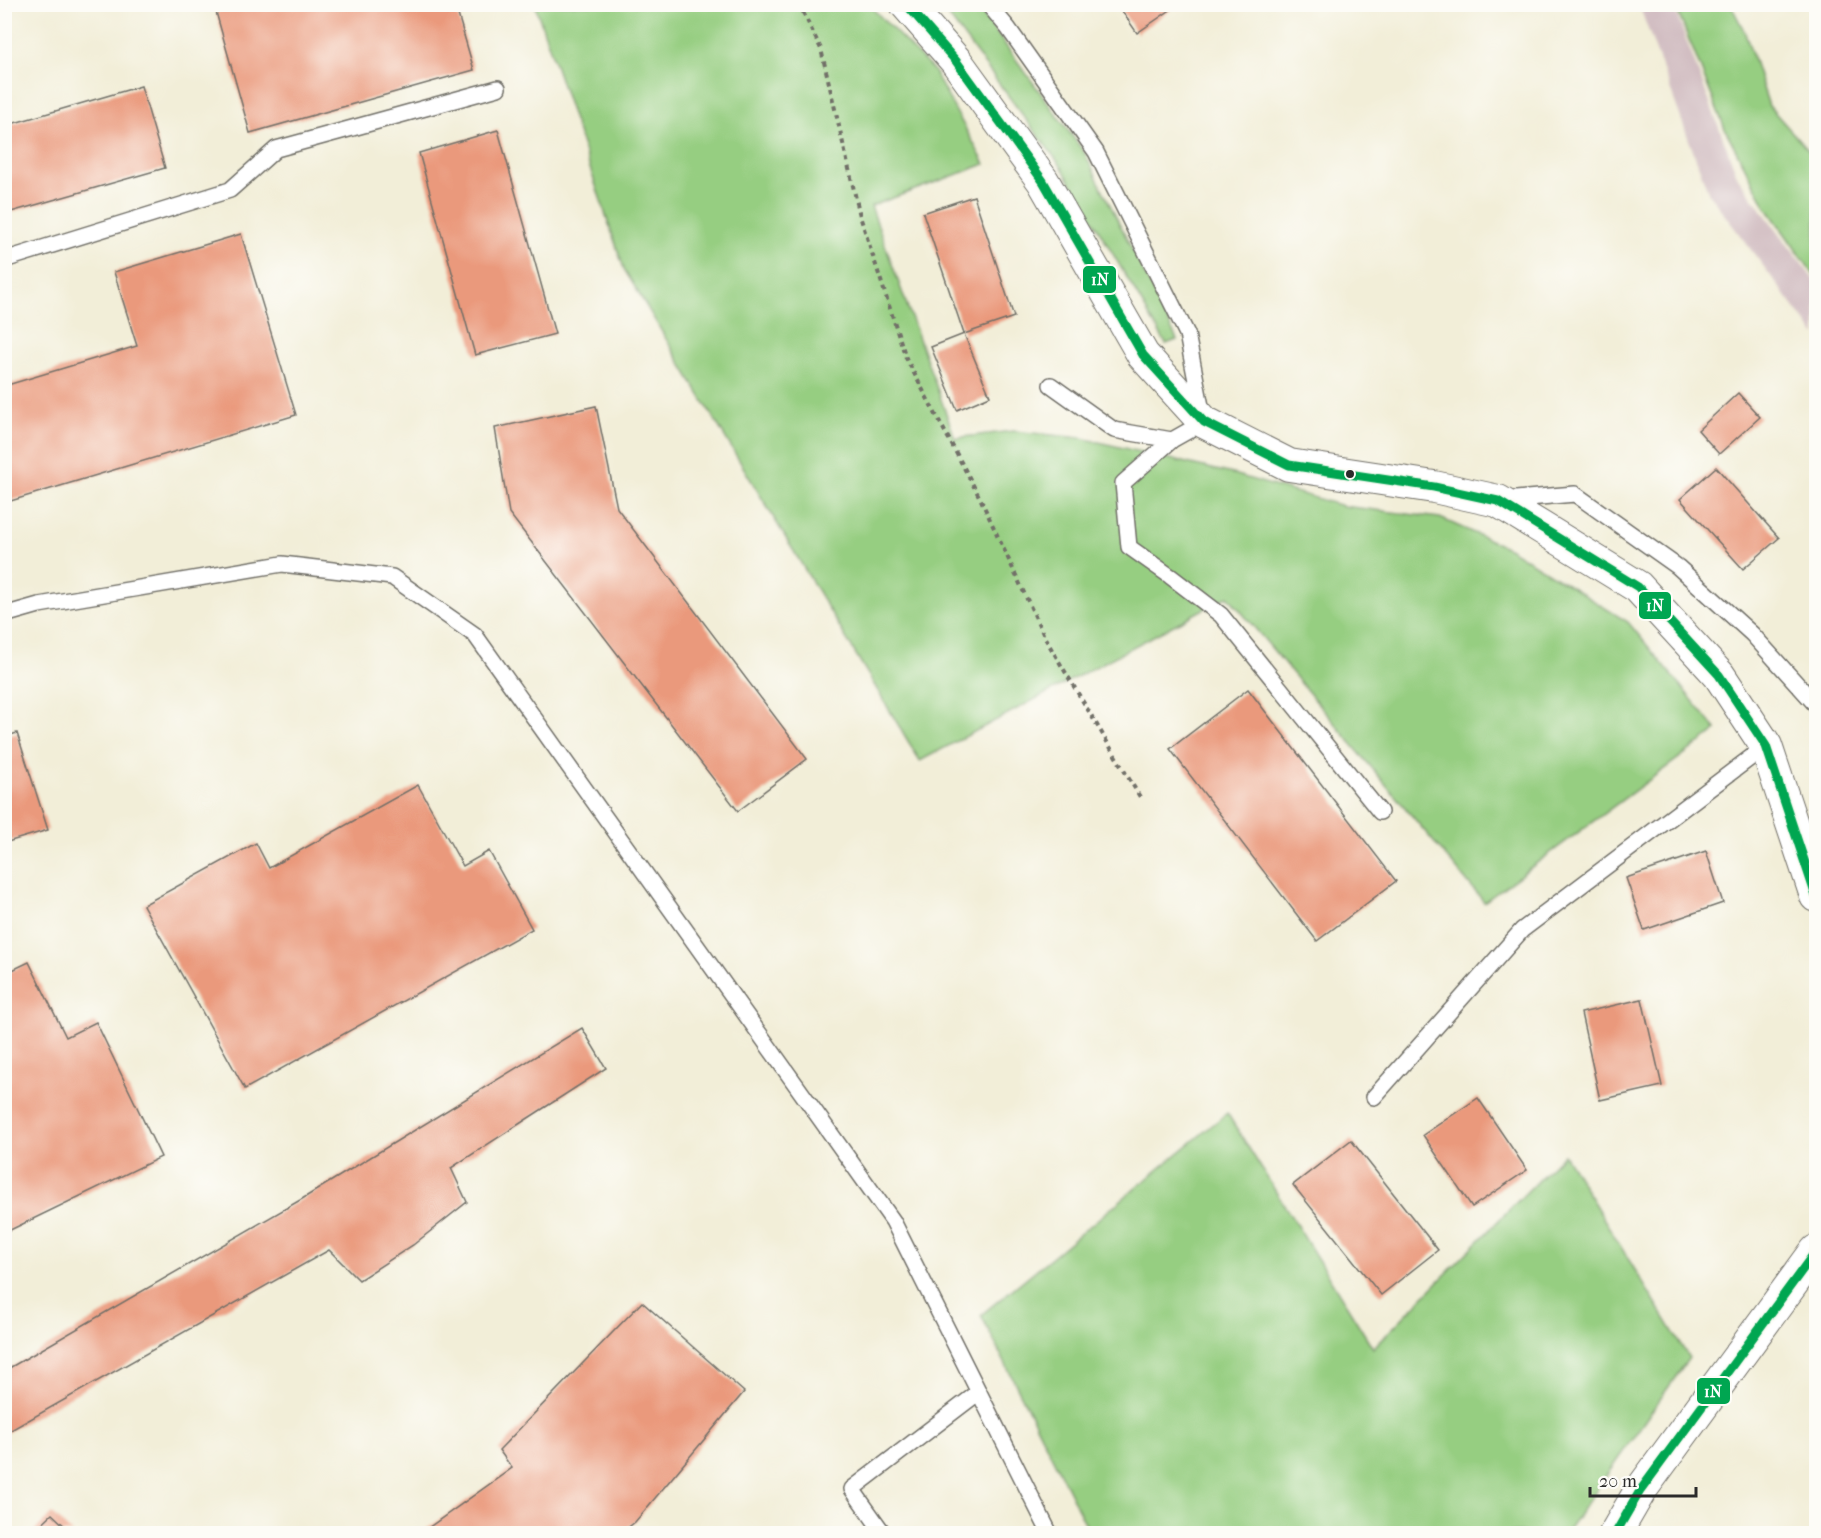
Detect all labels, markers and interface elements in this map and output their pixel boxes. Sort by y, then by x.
line badge: 1N [1082,265,1117,294]
text: 1N [1091,270,1110,289]
unlabelled marker [1344,468,1356,480]
line badge: 1N [1638,591,1672,620]
text: 1N [1646,596,1665,615]
line badge: 1N [1696,1377,1731,1405]
text: 1N [1704,1382,1723,1401]
scale bar [1590,1460,1696,1498]
text: 20 m [1599,1471,1637,1492]

